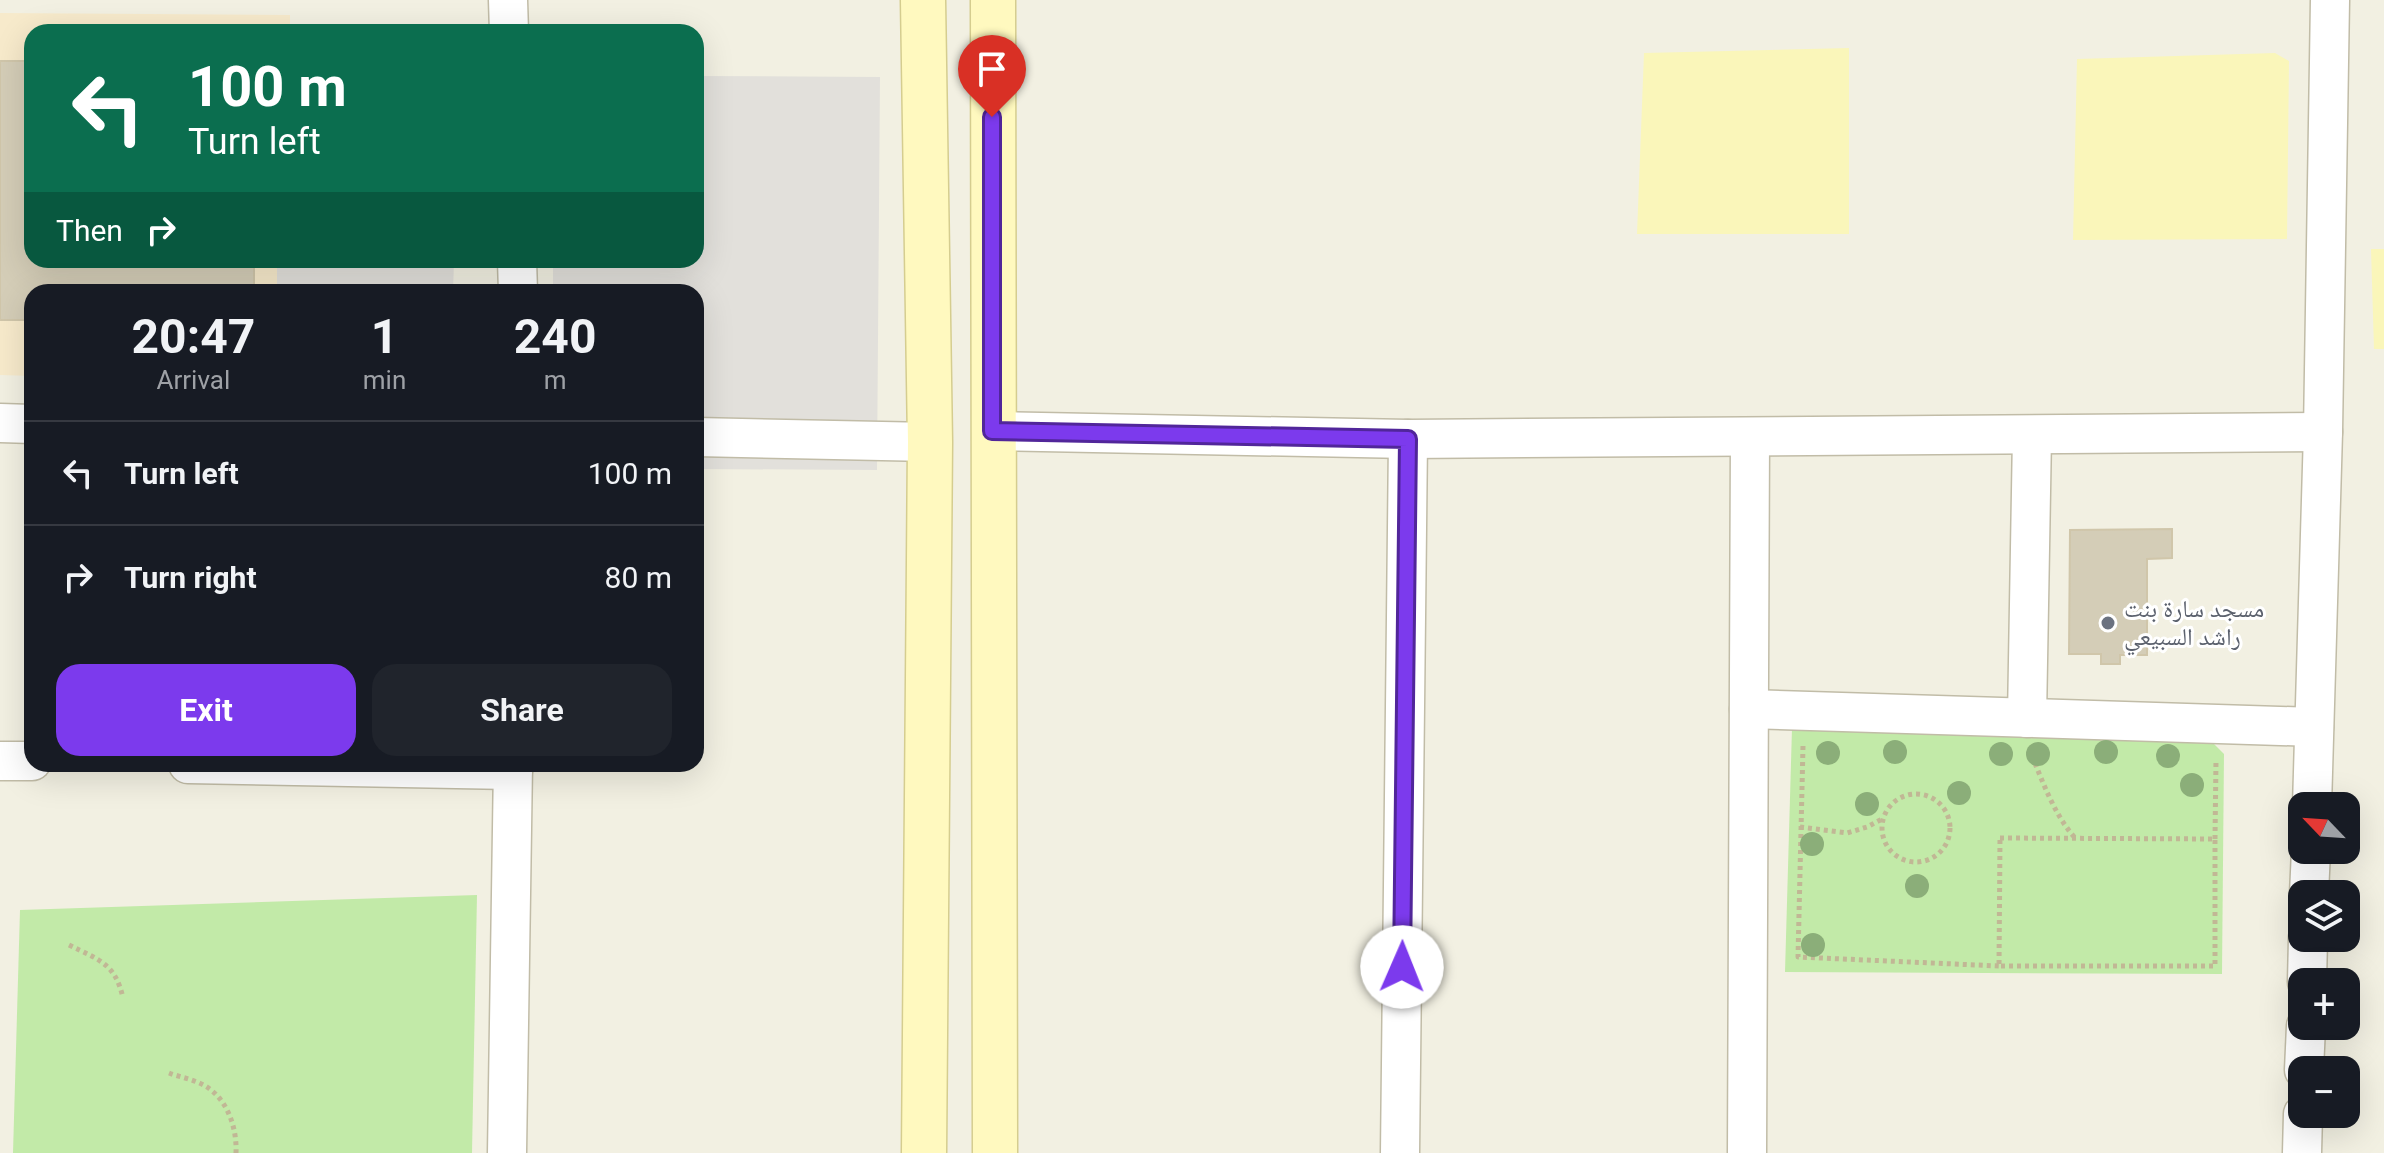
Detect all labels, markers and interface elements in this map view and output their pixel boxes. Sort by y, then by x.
pin [958,35,1026,117]
icon: arrive [970,47,1014,91]
text: 100 m [188,54,347,120]
icon: left [56,56,160,160]
text: Turn left [188,121,321,163]
icon: right [139,208,183,252]
text: Then [56,213,123,248]
text: 20:47 [132,308,255,365]
text: 1 [371,308,398,365]
text: 240 [514,308,596,365]
text: Arrival [157,365,230,395]
text: min [363,365,406,395]
text: m [544,365,567,395]
icon: left [56,451,100,495]
text: Turn left [124,456,239,491]
text: 100 m [588,456,672,491]
icon: right [56,555,100,599]
text: Turn right [124,560,257,595]
text: 80 m [605,560,672,595]
place label: مسجد سارة بنت راشد السبيعي [2124,595,2264,656]
marker: مسجد سارة بنت راشد السبيعي [2099,614,2117,632]
button: Exit [56,664,356,756]
button: Share [372,664,672,756]
north arrow [2288,792,2360,864]
map controls [2288,792,2360,1128]
button: layers [2288,880,2360,952]
position arrow [1360,925,1444,1009]
button: + [2288,968,2360,1040]
button: − [2288,1056,2360,1128]

